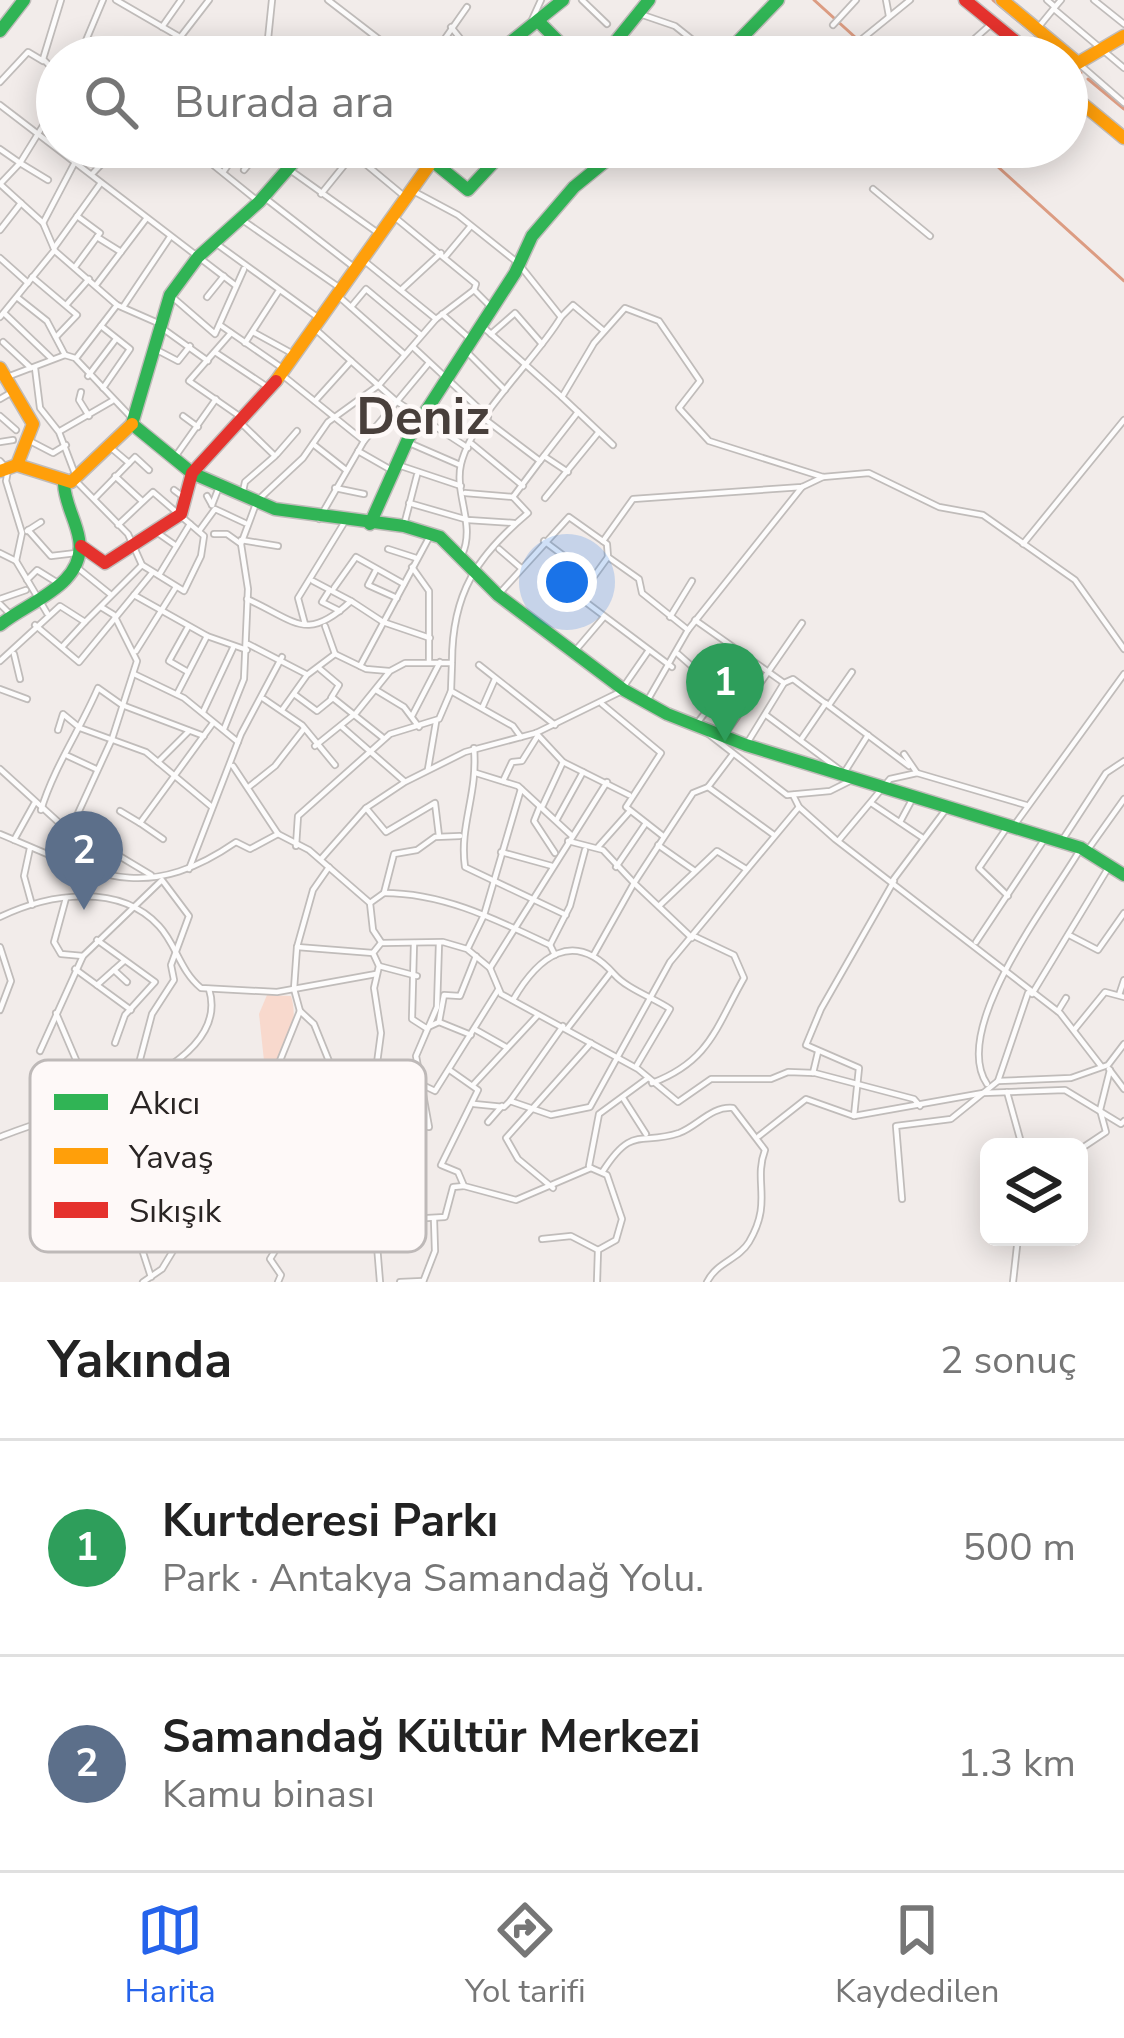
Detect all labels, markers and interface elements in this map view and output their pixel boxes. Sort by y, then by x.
search box [36,36,1088,168]
icon: search [78,69,144,135]
text: Burada ara [174,72,395,133]
district label: Deniz [356,382,490,452]
your location [537,552,597,612]
pin: 1 [686,643,764,742]
pin: 2 [45,811,123,910]
legend [30,1060,426,1252]
text: Akıcı [129,1081,200,1126]
text: Yavaş [128,1135,214,1180]
map controls [980,1138,1088,1246]
button: layers [980,1138,1088,1246]
text: Sıkışık [129,1189,222,1234]
text: Yakında [48,1325,232,1395]
text: 2 sonuç [940,1334,1076,1387]
text: Kurtderesi Parkı [162,1491,498,1552]
text: 1 [75,1521,99,1574]
text: 500 m [962,1521,1076,1574]
text: Park · Antakya Samandağ Yolu. [162,1552,704,1605]
text: Samandağ Kültür Merkezi [162,1707,700,1768]
text: 2 [75,1737,99,1790]
text: 1.3 km [957,1737,1076,1790]
text: Kamu binası [162,1768,375,1821]
tab: Harita [125,1897,216,2014]
tab: Yol tarifi [465,1897,586,2014]
tab: Kaydedilen [835,1897,999,2014]

